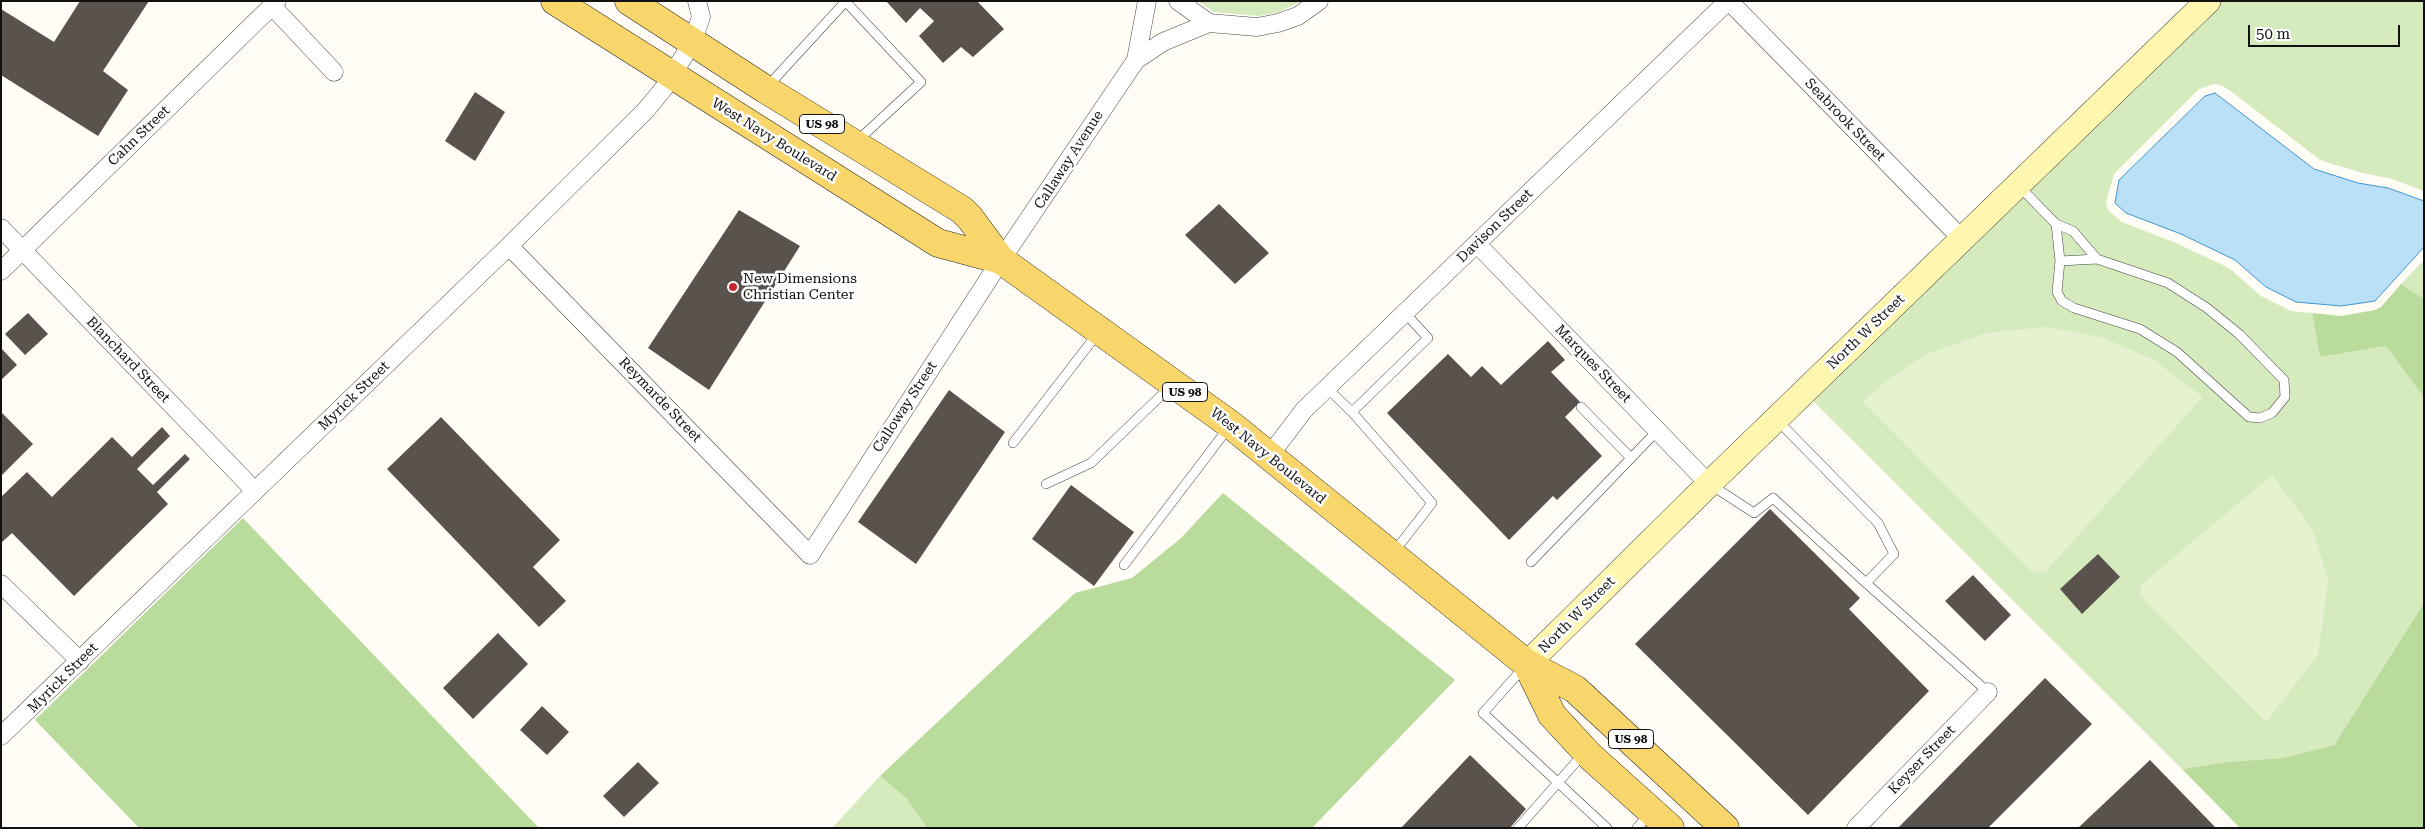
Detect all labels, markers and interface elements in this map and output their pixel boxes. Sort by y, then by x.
scale bar [2250,15,2402,47]
text: 50 m [2256,25,2290,43]
street label: Seabrook Street [1801,75,1889,165]
street label: West Navy Boulevard [709,95,839,185]
street label: Cahn Street [105,102,173,170]
street label: Callaway Avenue [1031,108,1107,212]
road number: US 98 [800,115,844,134]
street label: Davison Street [1454,186,1536,266]
place label: New Dimensions Christian Center [743,271,857,304]
marker: New Dimensions Christian Center [727,281,739,293]
street label: North W Street [1824,291,1908,373]
street label: Blanchard Street [83,314,173,406]
street label: Marques Street [1552,321,1634,407]
street label: Reymarde Street [615,354,705,446]
street label: Myrick Street [315,358,393,434]
street label: Calloway Street [869,358,941,456]
road number: US 98 [1162,382,1208,402]
street label: West Navy Boulevard [1207,404,1329,508]
street label: North W Street [1535,573,1619,657]
street label: Myrick Street [24,639,102,717]
street label: Keyser Street [1885,722,1959,798]
road number: US 98 [1608,730,1654,749]

